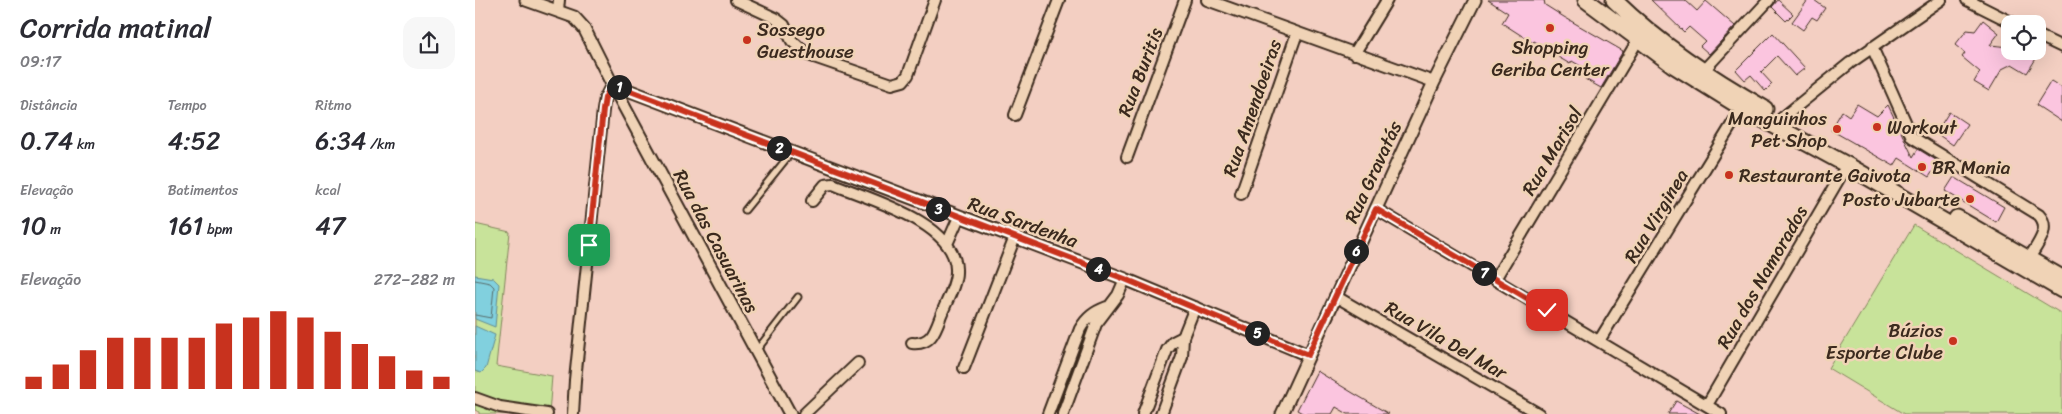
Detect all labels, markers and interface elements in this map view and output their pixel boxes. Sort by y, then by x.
text: Corrida matinal [20,3,211,52]
place label: Sossego Guesthouse [757,13,854,68]
map controls [2001,15,2046,60]
button: locate [2001,15,2046,60]
button: share [403,17,455,69]
marker: Shopping Geriba Center [1544,22,1556,34]
street label: Rua Buritis [1108,23,1172,121]
place label: Shopping Geriba Center [1491,31,1610,86]
marker: Sossego Guesthouse [741,34,753,46]
street label: Rua Amendoeiras [1213,35,1291,181]
text: 09:17 [20,47,61,76]
pin: 1 [607,74,631,100]
text: 1 [616,75,623,100]
text: Distância [20,93,77,118]
text: Tempo [168,93,207,118]
text: Ritmo [315,93,352,118]
street label: Rua Marisol [1512,100,1592,202]
place label: Manguinhos Pet Shop [1728,102,1827,157]
place label: Workout [1887,111,1958,144]
street label: Rua Gravatás [1335,115,1411,229]
text: 0.74 [20,118,73,163]
text: 4:52 [168,118,221,163]
text: 6:34 [315,118,366,163]
marker: Workout [1871,121,1883,133]
marker: Manguinhos Pet Shop [1831,123,1843,135]
text: km [73,132,95,157]
text: /km [366,132,395,157]
pin: 2 [767,136,791,160]
text: 2 [775,136,784,161]
place label: BR Mania [1932,151,2011,184]
place label: Restaurante Gaivota [1739,159,1911,192]
marker: BR Mania [1916,161,1928,173]
street label: Rua Virginea [1615,162,1697,269]
street label: Rua das Casuarinas [664,163,768,319]
marker: Restaurante Gaivota [1723,169,1735,181]
text: Elevação [20,178,73,203]
text: Batimentos [168,178,238,203]
text: kcal [315,178,341,203]
place label: Posto Jubarte [1843,183,1960,216]
street label: Rua Sardenha [963,187,1083,257]
marker: Posto Jubarte [1964,193,1976,205]
pin: 3 [925,196,951,222]
text: 3 [935,197,942,222]
street label: Rua dos Namorados [1707,199,1817,355]
text: 10 [20,203,47,248]
text: 161 [168,203,203,248]
text: 47 [315,203,345,248]
text: m [47,217,61,242]
text: bpm [203,217,233,242]
pin [568,224,610,266]
icon: arrive [575,231,603,259]
pin: 6 [1343,238,1369,264]
text: 6 [1353,239,1360,264]
pin: 4 [1085,256,1111,282]
text: 4 [1094,257,1103,282]
pin: 7 [1471,260,1497,286]
text: 7 [1481,261,1489,286]
text: Elevação [20,265,81,294]
text: 272–282 m [374,265,455,294]
pin [1526,289,1568,331]
street label: Rua Vila Del Mar [1378,291,1515,389]
icon: check [1533,296,1561,324]
place label: Búzios Esporte Clube [1826,314,1943,369]
pin: 5 [1245,320,1269,346]
text: 5 [1253,321,1262,346]
marker: Búzios Esporte Clube [1947,335,1959,347]

